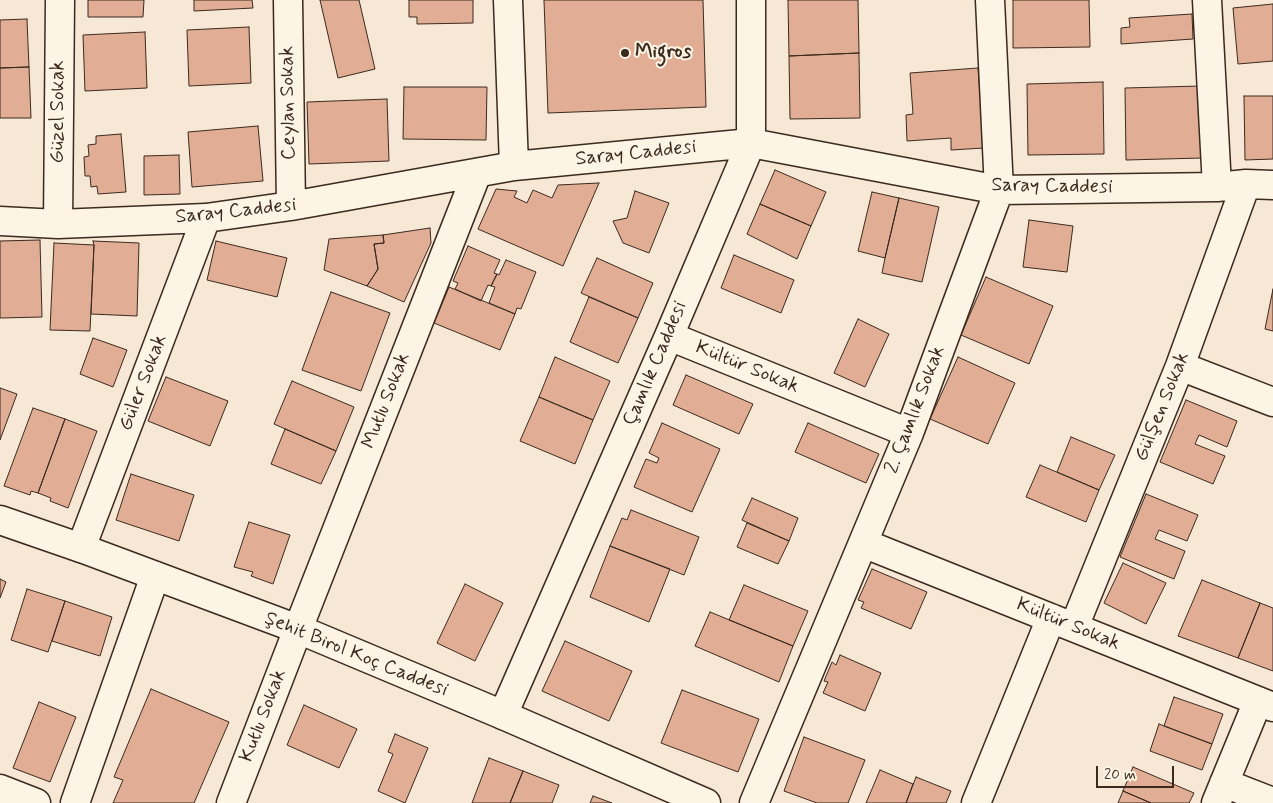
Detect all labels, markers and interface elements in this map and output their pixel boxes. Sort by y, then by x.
place label: Migros [635,41,691,65]
street label: Ceylan Sokak [276,46,302,160]
marker: Migros [619,47,631,59]
street label: Güzel Sokak [47,61,71,163]
street label: Saray Caddesi [574,136,698,172]
street label: Saray Caddesi [991,174,1113,200]
street label: Saray Caddesi [174,194,298,230]
street label: Çamlık Caddesi [619,298,693,430]
street label: Güler Sokak [115,331,173,435]
street label: Kültür Sokak [692,336,802,400]
street label: 2. Çamlık Sokak [881,343,951,477]
street label: Gülşen Sokak [1130,349,1196,465]
street label: Mutlu Sokak [358,350,416,452]
street label: Kültür Sokak [1013,593,1123,657]
street label: Şehit Birol Koç Caddesi [261,607,451,703]
street label: Kutlu Sokak [235,666,293,766]
scale bar [1098,756,1176,788]
text: 20 m [1104,765,1136,785]

